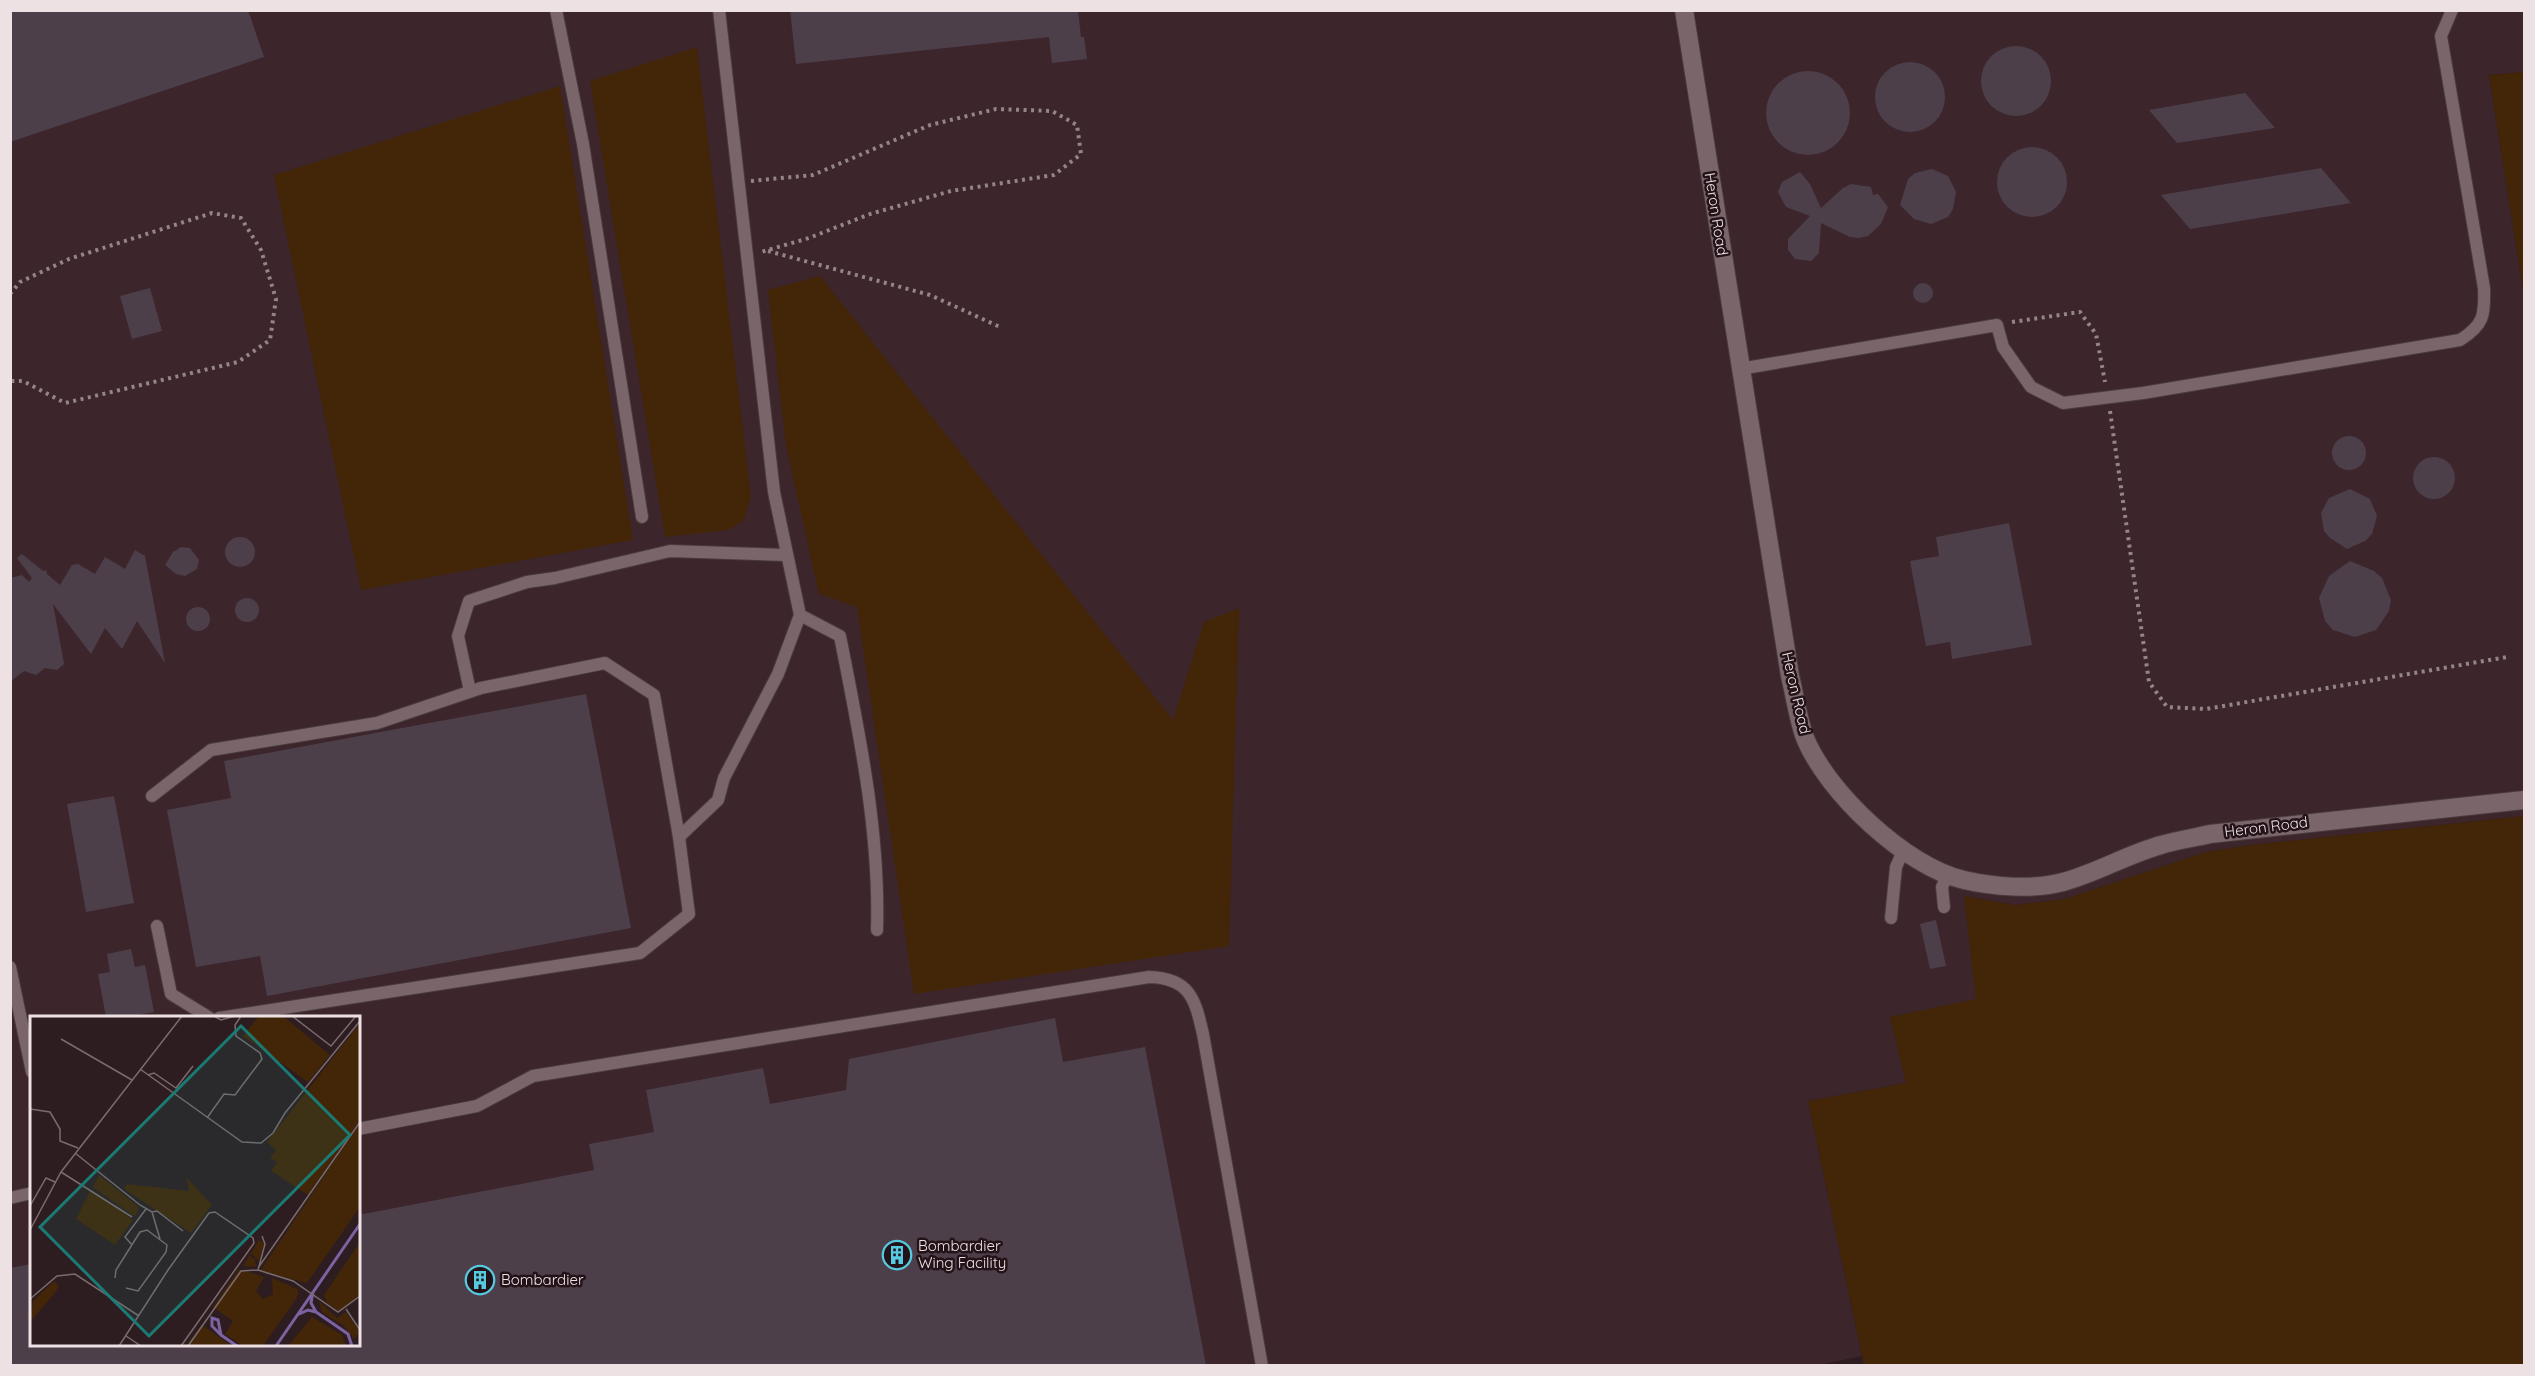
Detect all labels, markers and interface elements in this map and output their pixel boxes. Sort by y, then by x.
street label: Heron Road [1701,171,1732,257]
street label: Heron Road [1778,650,1815,736]
street label: Heron Road [2223,812,2309,841]
inset map [30,1016,360,1346]
place label: Bombardier Wing Facility [918,1236,1006,1272]
building icon: Bombardier Wing Facility [881,1239,913,1271]
building icon: Bombardier [464,1264,496,1296]
place label: Bombardier [501,1270,584,1289]

